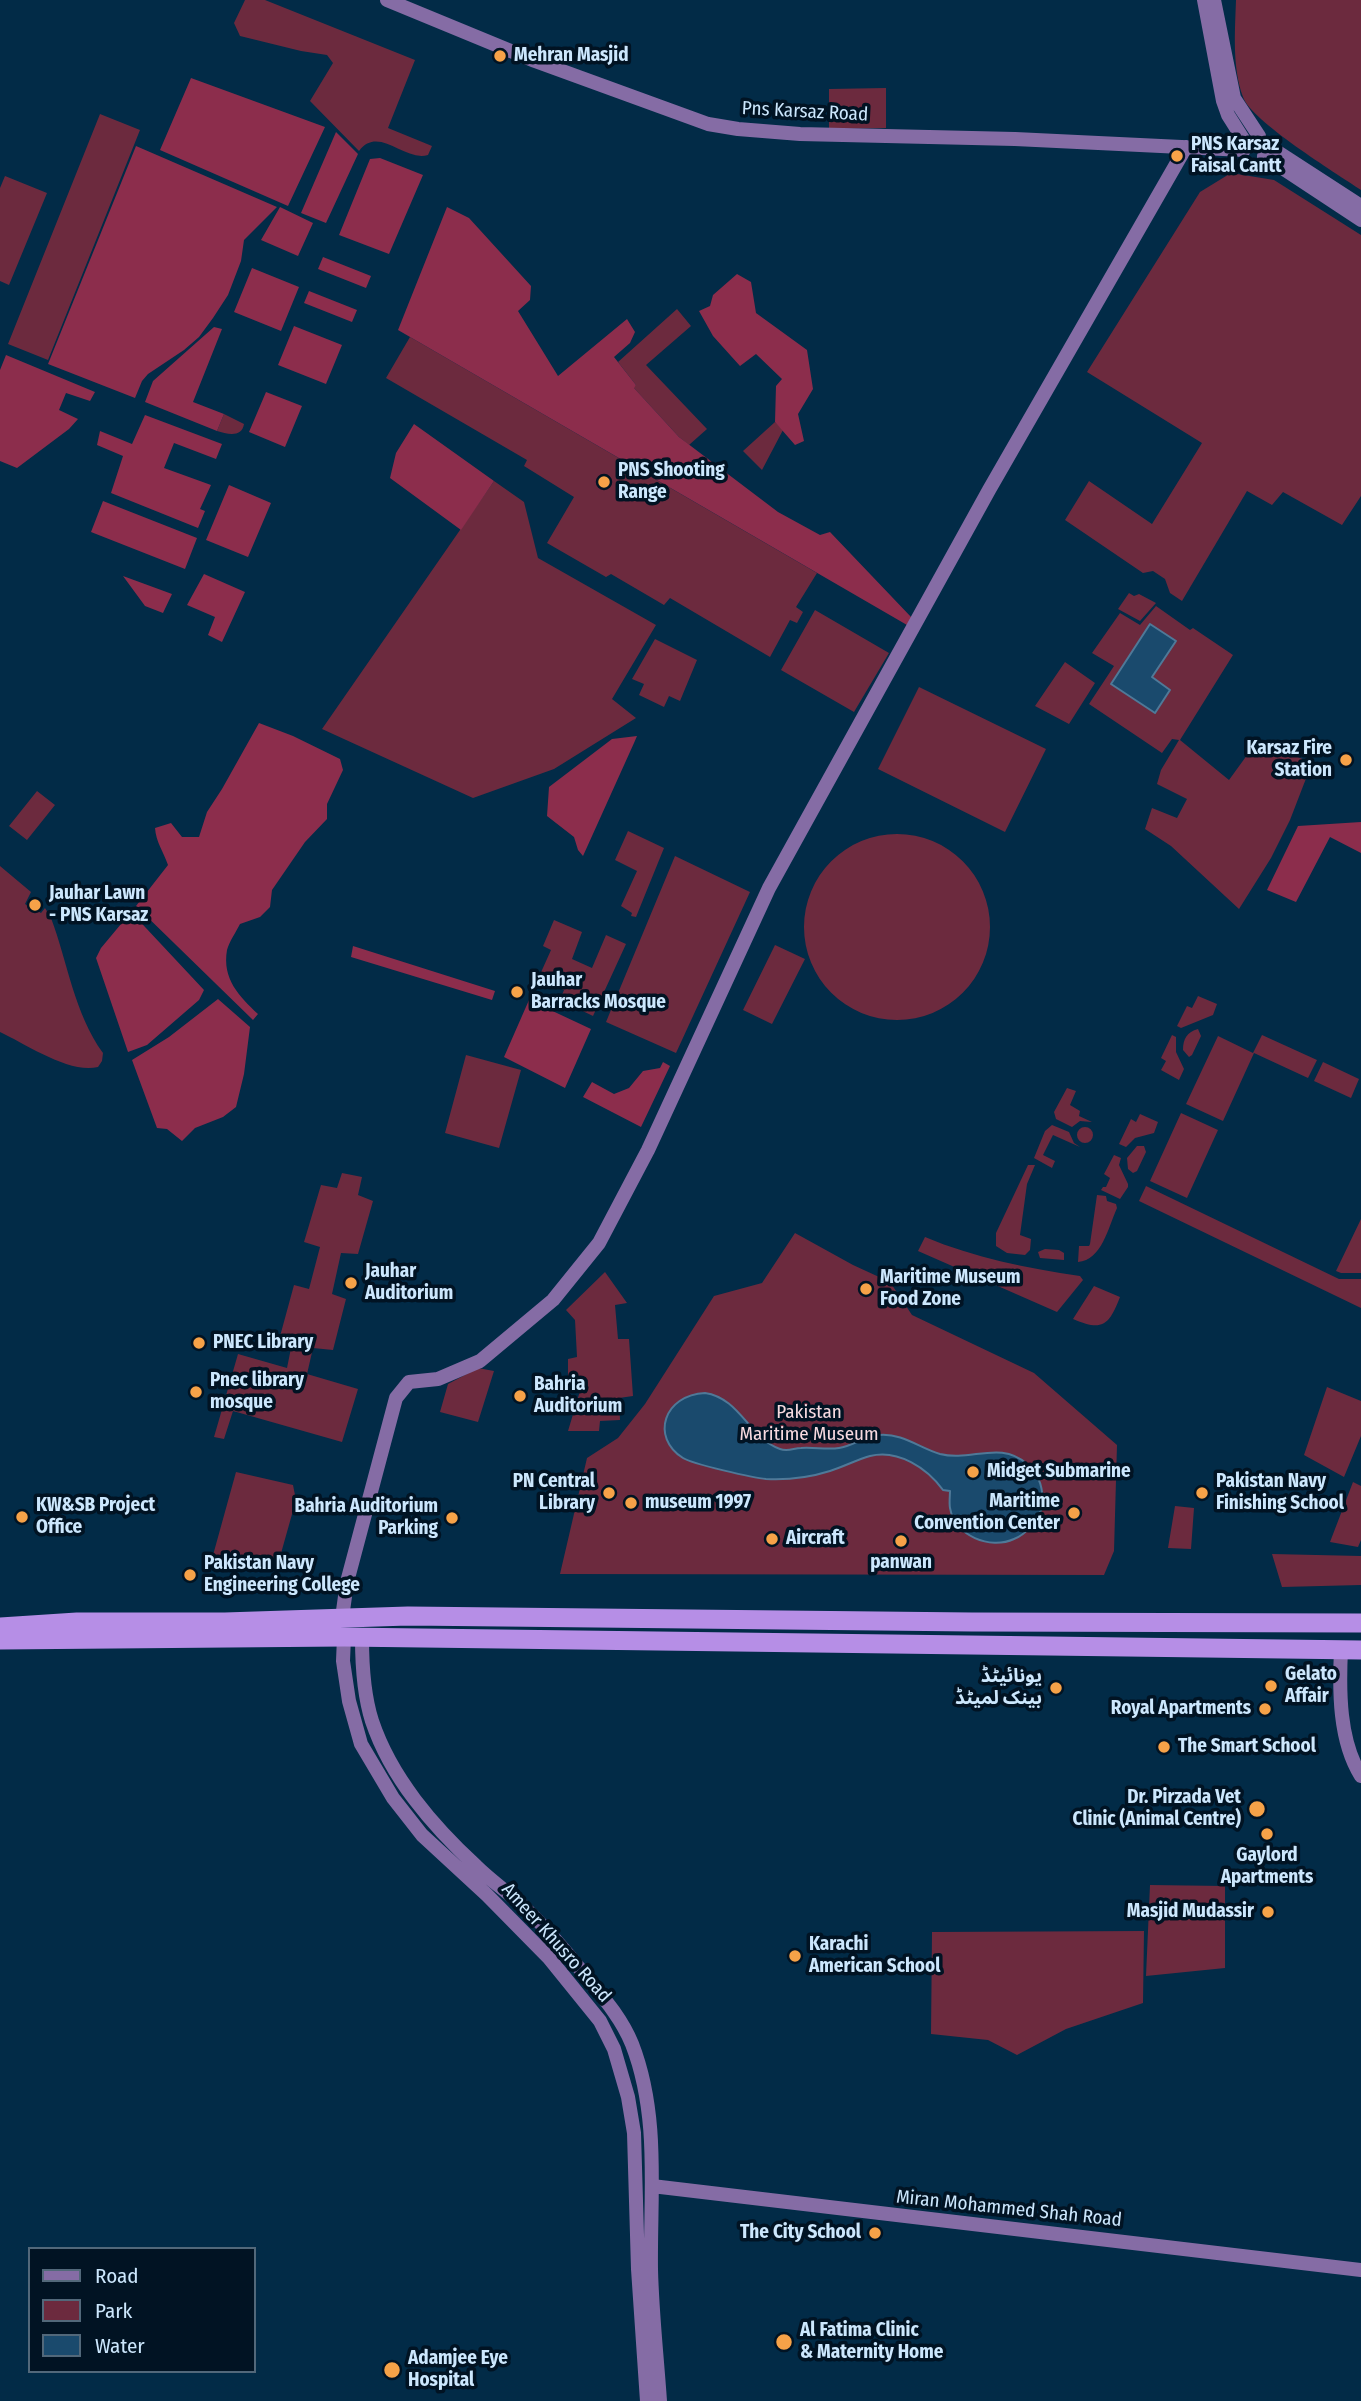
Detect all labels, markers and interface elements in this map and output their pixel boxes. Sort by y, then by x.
place label: Mehran Masjid [514,45,629,67]
marker: Mehran Masjid [492,48,508,64]
street label: Pns Karsaz Road [741,97,869,127]
place label: PNS Karsaz Faisal Cantt [1191,134,1282,178]
marker: PNS Karsaz Faisal Cantt [1169,148,1185,164]
place label: PNS Shooting Range [618,460,725,504]
marker: PNS Shooting Range [596,474,612,490]
place label: Karsaz Fire Station [1246,738,1332,782]
marker: Karsaz Fire Station [1338,752,1354,768]
place label: Jauhar Lawn - PNS Karsaz [49,883,148,927]
marker: Jauhar Lawn - PNS Karsaz [27,897,43,913]
place label: Jauhar Barracks Mosque [531,970,666,1014]
marker: Jauhar Barracks Mosque [509,984,525,1000]
place label: Jauhar Auditorium [365,1261,453,1305]
place label: Maritime Museum Food Zone [880,1267,1021,1311]
marker: Jauhar Auditorium [343,1275,359,1291]
marker: Maritime Museum Food Zone [858,1281,874,1297]
place label: PNEC Library [213,1332,313,1354]
marker: PNEC Library [191,1335,207,1351]
place label: Pnec library mosque [210,1370,304,1414]
place label: Bahria Auditorium [534,1374,622,1418]
marker: Pnec library mosque [188,1384,204,1400]
marker: Bahria Auditorium [512,1388,528,1404]
park label: Pakistan Maritime Museum [739,1402,879,1446]
place label: Midget Submarine [987,1461,1131,1483]
marker: Midget Submarine [965,1464,981,1480]
place label: PN Central Library [513,1471,595,1515]
place label: Pakistan Navy Finishing School [1216,1471,1344,1515]
marker: PN Central Library [601,1485,617,1501]
marker: Pakistan Navy Finishing School [1194,1485,1210,1501]
place label: Maritime Convention Center [914,1491,1060,1535]
place label: museum 1997 [645,1492,751,1514]
place label: KW&SB Project Office [36,1495,155,1539]
marker: museum 1997 [623,1495,639,1511]
place label: Bahria Auditorium Parking [295,1496,438,1540]
marker: Maritime Convention Center [1066,1505,1082,1521]
marker: KW&SB Project Office [14,1509,30,1525]
marker: Bahria Auditorium Parking [444,1510,460,1526]
place label: Aircraft [786,1528,845,1550]
marker: Aircraft [764,1531,780,1547]
marker: panwan [893,1533,909,1549]
place label: panwan [870,1552,932,1574]
place label: Pakistan Navy Engineering College [204,1553,360,1597]
marker: Pakistan Navy Engineering College [182,1567,198,1583]
place label: Gelato Affair [1285,1664,1337,1708]
place label: یونائیٹڈ بینک لمیٹڈ [955,1666,1042,1710]
marker: Gelato Affair [1263,1678,1279,1694]
marker: یونائیٹڈ بینک لمیٹڈ [1048,1680,1064,1696]
place label: Royal Apartments [1111,1698,1251,1720]
marker: Royal Apartments [1257,1701,1273,1717]
place label: The Smart School [1178,1736,1316,1758]
marker: The Smart School [1156,1739,1172,1755]
place label: Dr. Pirzada Vet Clinic (Animal Centre) [1073,1787,1241,1831]
marker: Dr. Pirzada Vet Clinic (Animal Centre) [1247,1799,1267,1819]
marker: Gaylord Apartments [1259,1826,1275,1842]
place label: Gaylord Apartments [1221,1845,1313,1889]
street label: Ameer Khusro Road [496,1879,616,2007]
place label: Masjid Mudassir [1127,1901,1254,1923]
marker: Masjid Mudassir [1260,1904,1276,1920]
place label: Karachi American School [809,1934,940,1978]
marker: Karachi American School [787,1948,803,1964]
street label: Miran Mohammed Shah Road [895,2186,1123,2232]
place label: The City School [740,2222,861,2244]
marker: The City School [867,2225,883,2241]
legend [28,2247,256,2373]
text: Road [95,2263,139,2289]
text: Park [95,2298,132,2324]
place label: Al Fatima Clinic & Maternity Home [800,2320,943,2364]
marker: Al Fatima Clinic & Maternity Home [774,2332,794,2352]
text: Water [95,2333,145,2359]
place label: Adamjee Eye Hospital [408,2348,508,2392]
marker: Adamjee Eye Hospital [382,2360,402,2380]

